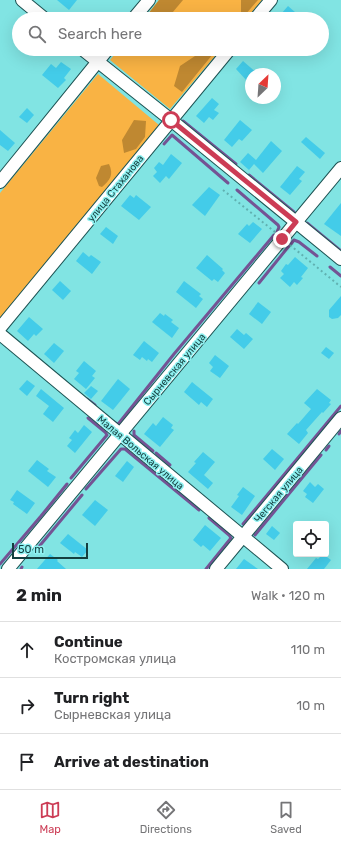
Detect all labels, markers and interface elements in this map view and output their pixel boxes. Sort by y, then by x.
search box [12,12,329,56]
icon: search [26,23,48,45]
text: Search here [58,25,142,43]
north arrow [245,68,281,104]
route start [162,111,180,129]
street label: улица Стаханова [85,153,146,224]
route end [273,230,291,248]
street label: Сырневская улица [141,331,208,408]
street label: Малая Вольская улица [95,413,186,492]
street label: Чегская улица [252,464,306,525]
map controls [293,521,329,557]
button: locate [293,521,329,557]
scale bar [12,541,88,560]
text: 50 m [18,543,44,556]
text: 2 min [16,585,62,605]
text: Walk · 120 m [251,588,325,603]
text: Continue [54,633,123,651]
icon: ahead [16,639,38,661]
text: 110 m [291,642,325,657]
text: Костромская улица [54,651,176,666]
text: Turn right [54,689,129,707]
icon: right [16,695,38,717]
text: 10 m [296,698,325,713]
text: Сырневская улица [54,707,171,722]
icon: arrive [16,751,38,773]
text: Arrive at destination [54,753,209,771]
tab: Map [39,799,61,836]
tab: Directions [140,799,192,836]
tab: Saved [270,799,302,836]

